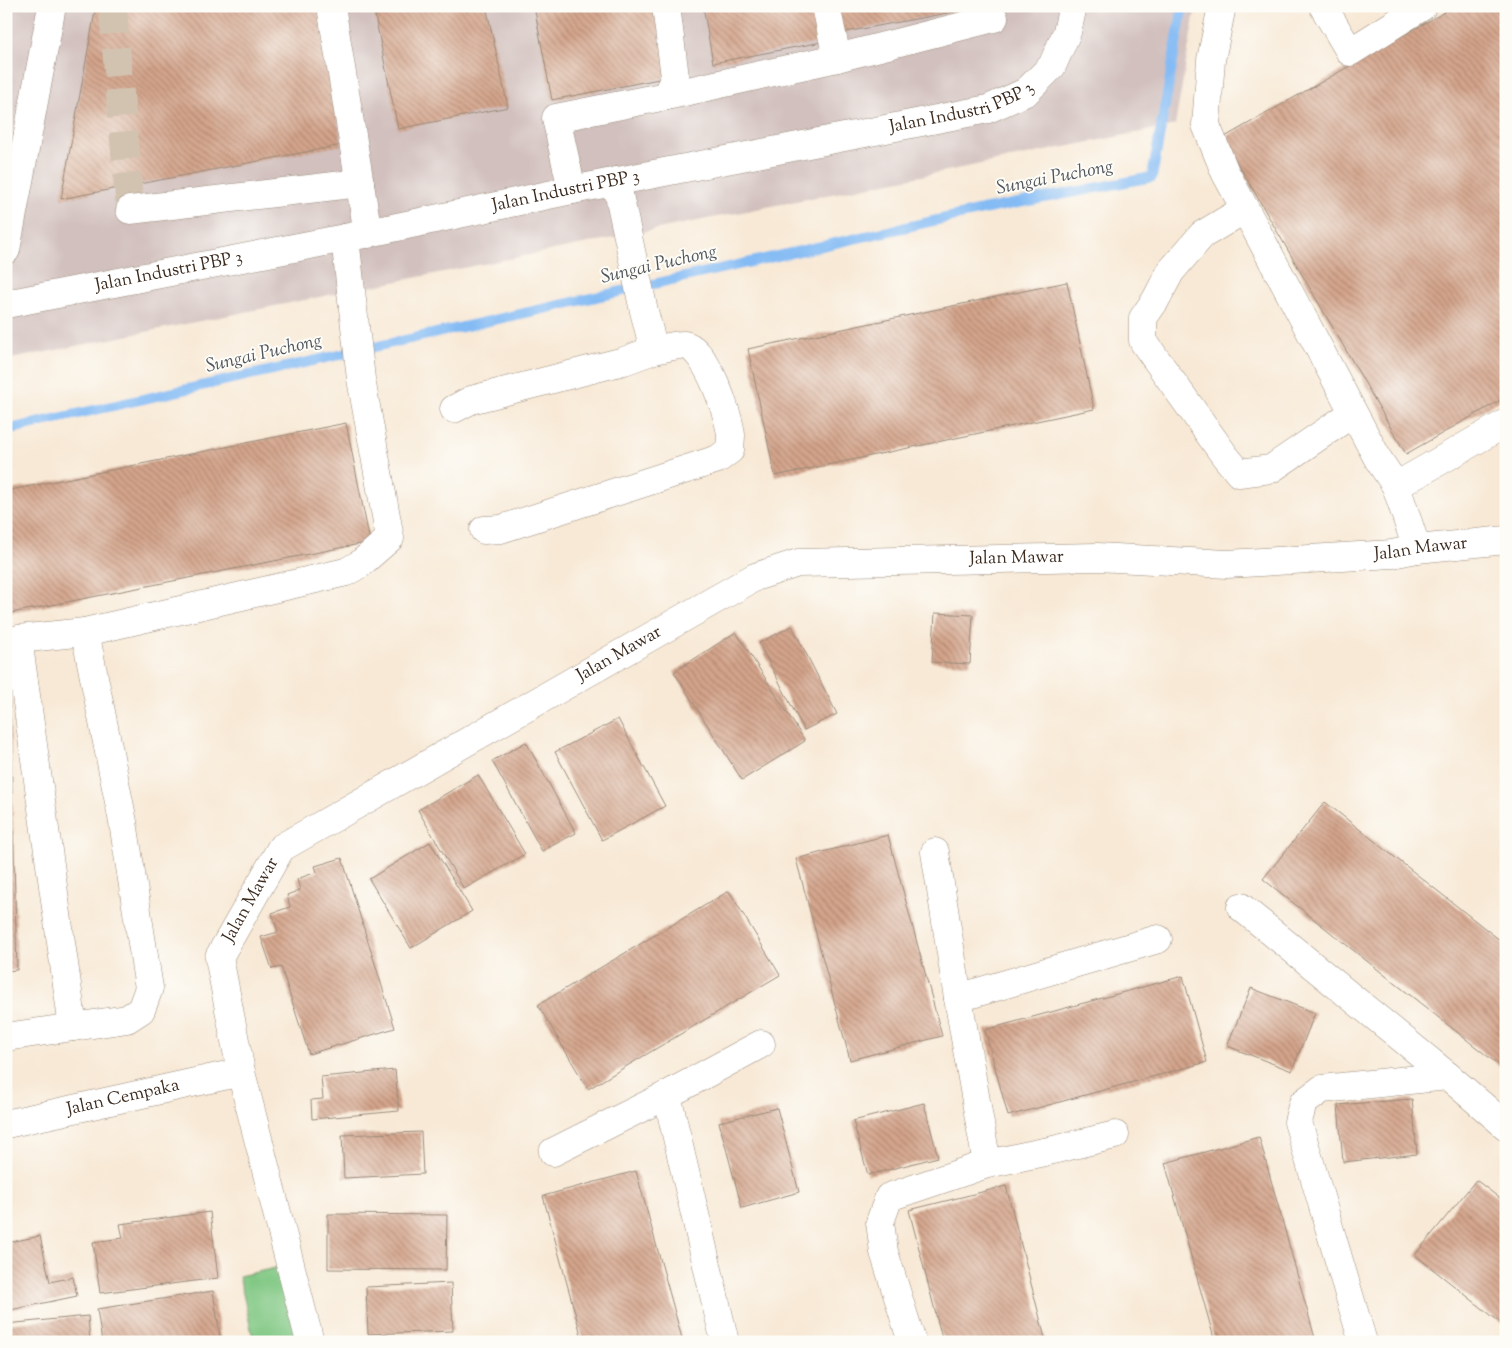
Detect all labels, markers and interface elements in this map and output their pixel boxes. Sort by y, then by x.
street label: Jalan Industri PBP 3 [886,77,1041,141]
water label: Sungai Puchong [994,153,1116,203]
street label: Jalan Industri PBP 3 [489,164,642,220]
water label: Sungai Puchong [598,238,720,292]
street label: Jalan Industri PBP 3 [92,245,245,300]
water label: Sungai Puchong [203,327,325,381]
street label: Jalan Mawar [1372,531,1469,568]
street label: Jalan Mawar [968,545,1064,573]
street label: Jalan Mawar [571,620,667,690]
street label: Jalan Mawar [216,853,286,949]
street label: Jalan Cempaka [63,1073,182,1123]

